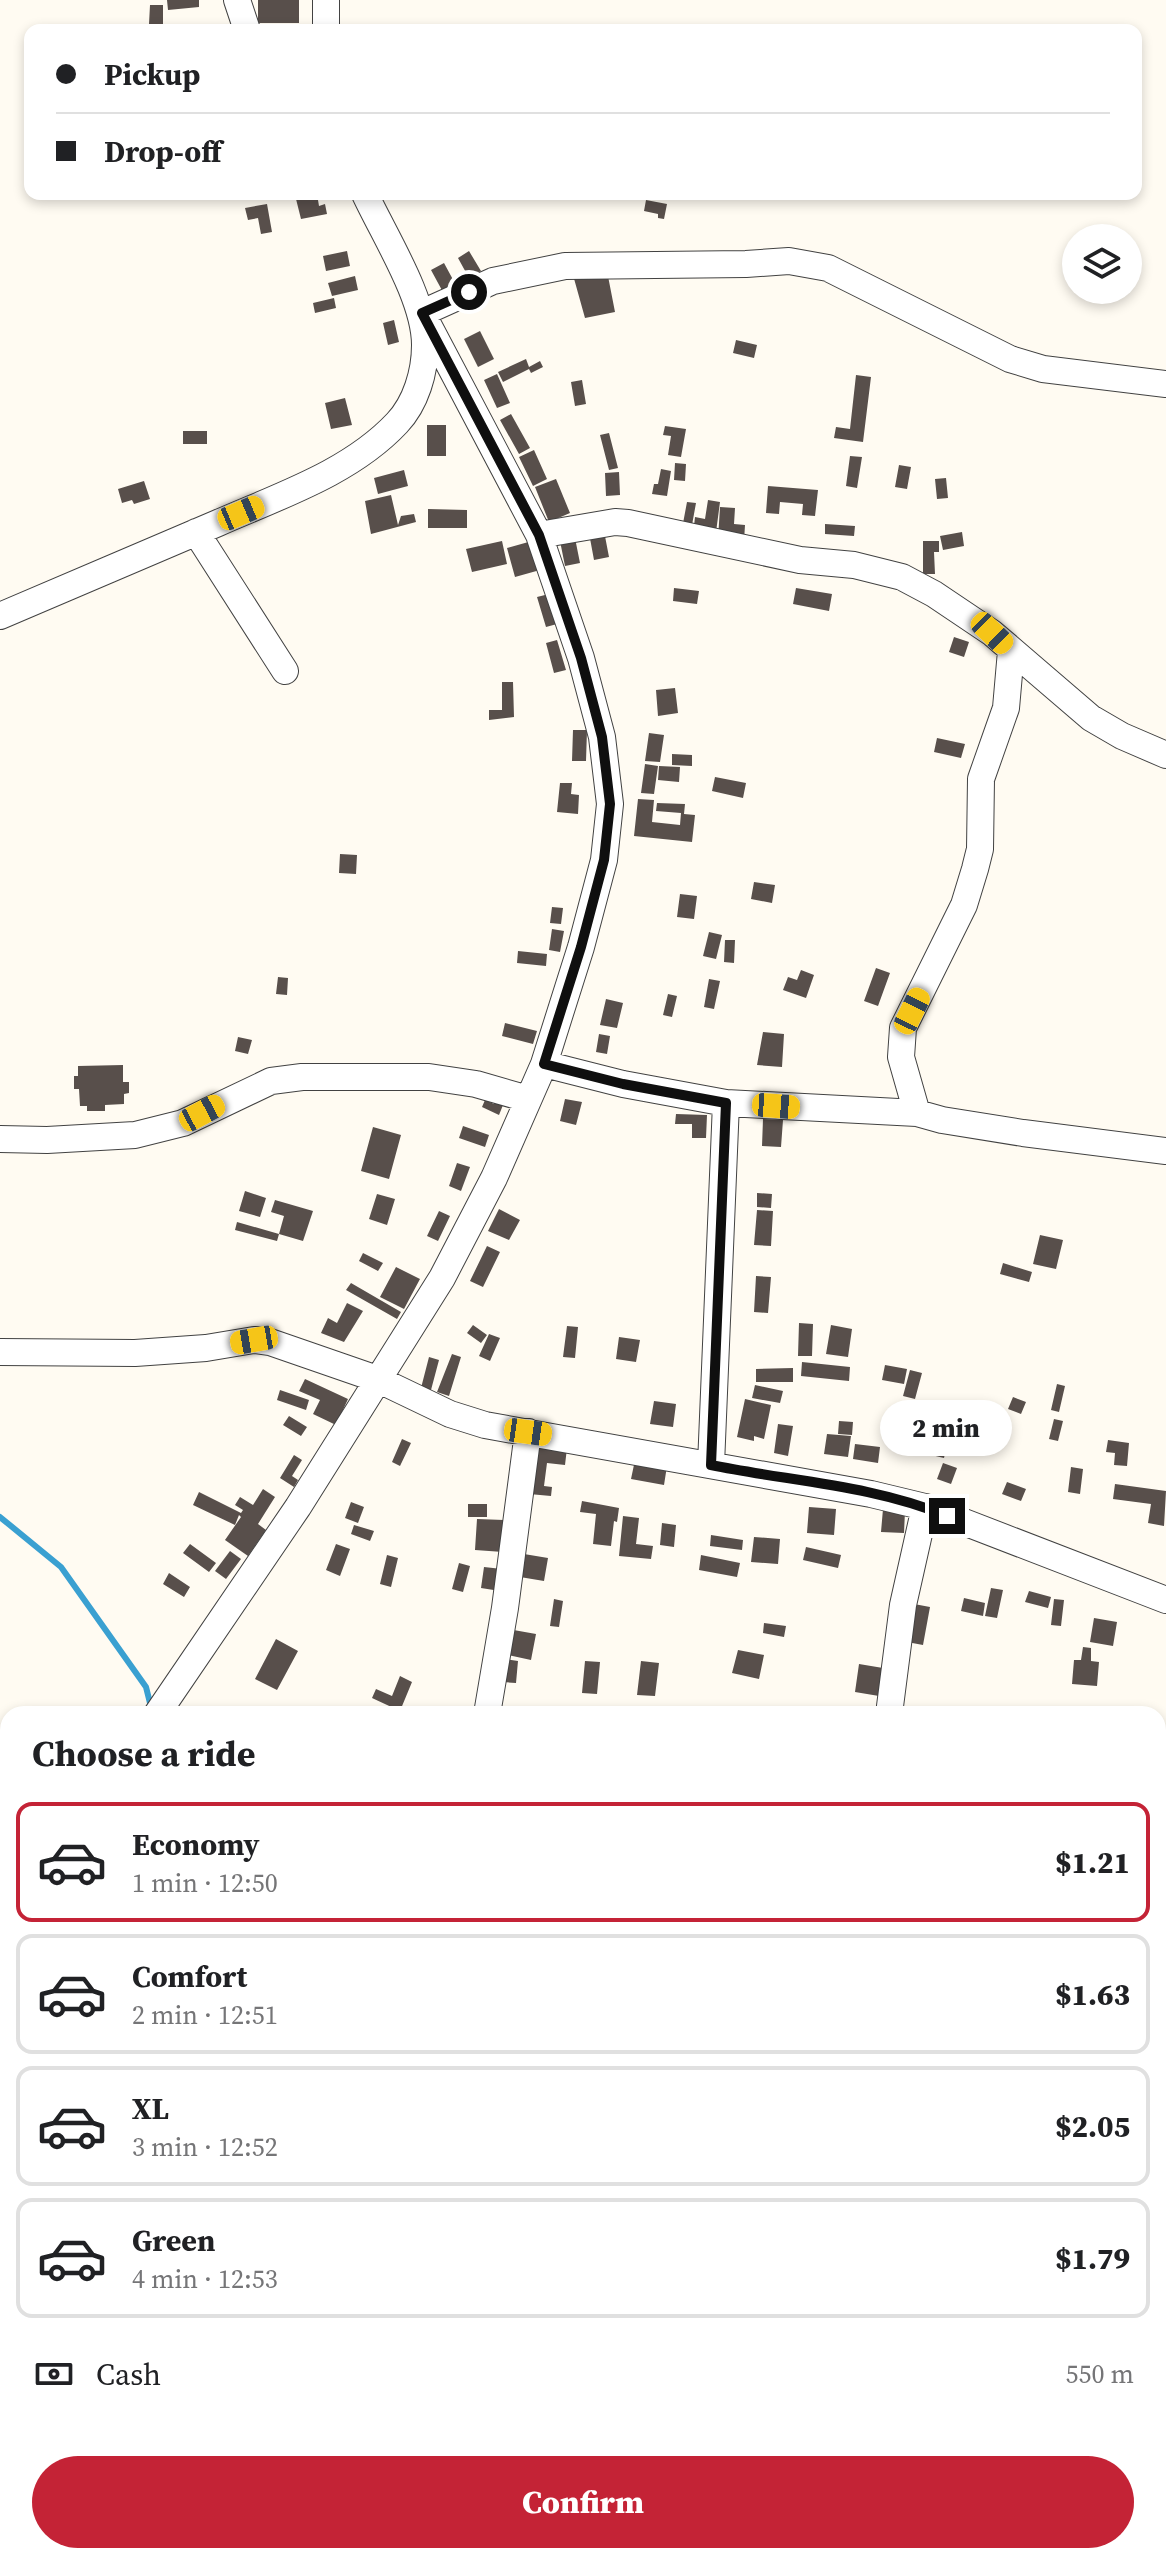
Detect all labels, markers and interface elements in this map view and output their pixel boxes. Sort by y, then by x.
text: Pickup [104,54,200,95]
text: Drop-off [104,131,222,172]
map controls [1062,224,1142,304]
button: layers [1062,224,1142,304]
route start [451,274,487,310]
car [214,493,268,533]
car [966,608,1018,658]
car [891,984,933,1038]
car [175,1091,229,1135]
car [751,1092,801,1120]
car [228,1324,280,1356]
callout: 2 min [881,1400,1013,1456]
text: 2 min [912,1410,980,1446]
car [503,1417,553,1447]
route end [929,1498,965,1534]
text: Choose a ride [32,1729,255,1778]
text: Economy [132,1824,260,1865]
icon: car [36,1826,108,1898]
text: $1.21 [1055,1842,1130,1883]
text: 1 min · 12:50 [132,1865,278,1901]
text: Comfort [132,1956,247,1997]
icon: car [36,1958,108,2030]
text: $1.63 [1055,1974,1130,2015]
text: 2 min · 12:51 [132,1997,278,2033]
text: XL [132,2088,169,2129]
icon: car [36,2090,108,2162]
text: $2.05 [1055,2106,1130,2147]
text: 3 min · 12:52 [132,2129,278,2165]
text: Green [132,2220,215,2261]
icon: car [36,2222,108,2294]
text: $1.79 [1055,2238,1130,2279]
text: 4 min · 12:53 [132,2261,278,2297]
icon: cash [32,2352,76,2396]
text: Cash [96,2354,161,2395]
text: 550 m [1066,2356,1134,2392]
button: Confirm [32,2456,1134,2548]

